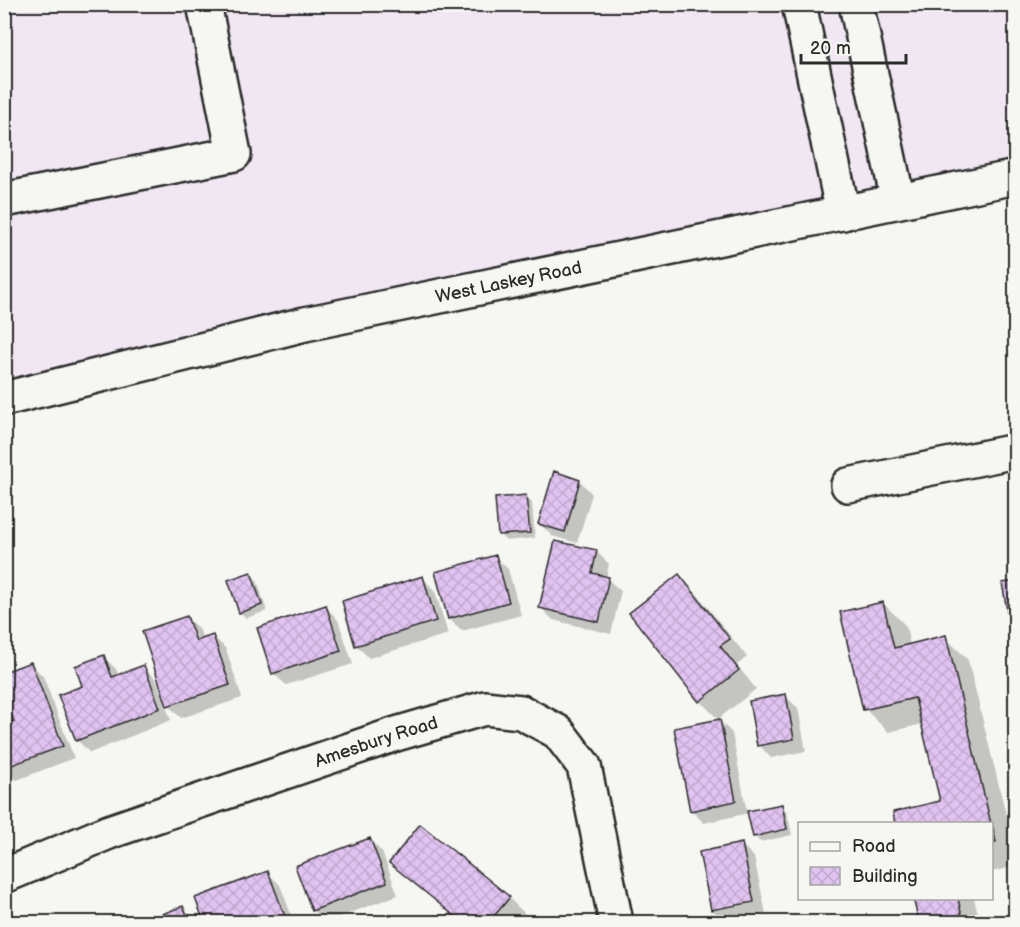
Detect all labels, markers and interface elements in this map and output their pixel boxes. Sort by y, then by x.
scale bar [801,27,906,65]
text: 20 m [810,38,851,59]
street label: West Laskey Road [434,257,584,308]
street label: Amesbury Road [312,712,440,772]
legend [798,822,993,900]
text: Road [852,836,896,857]
text: Building [852,866,918,887]

